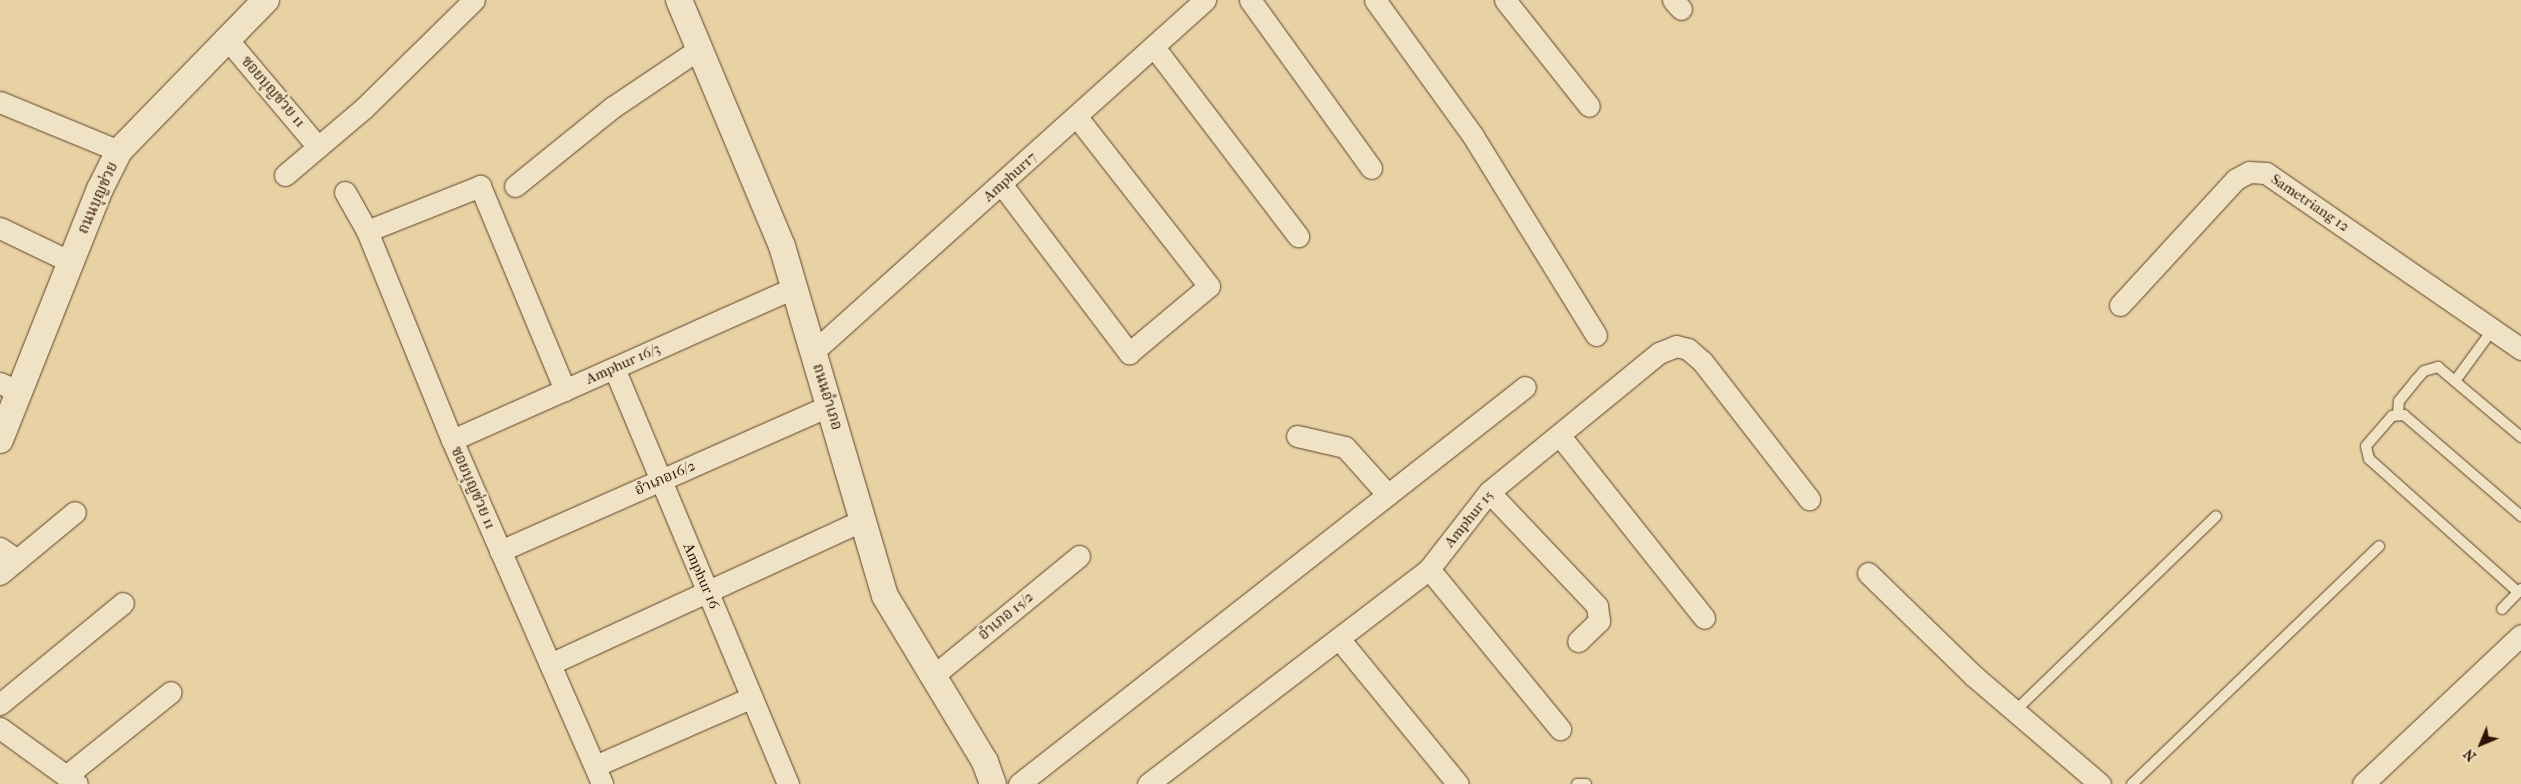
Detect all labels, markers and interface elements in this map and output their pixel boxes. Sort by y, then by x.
street label: ซอยบุญช่วย 11 [237,53,309,131]
street label: Amphur17 [980,148,1040,206]
street label: ถนนบุญช่วย [74,159,122,237]
street label: Sametriang 12 [2267,170,2353,236]
street label: Amphur 16/3 [583,340,663,388]
street label: ถนนอำเภอ [808,362,846,432]
street label: ซอยบุญช่วย 11 [447,444,499,532]
street label: อำเภอ16/2 [632,457,698,499]
street label: Amphur 15 [1441,487,1497,551]
street label: Amphur 16 [679,540,723,612]
street label: อำเภอ 15/2 [975,588,1037,644]
north arrow [2456,719,2506,769]
text: N [2460,745,2480,765]

